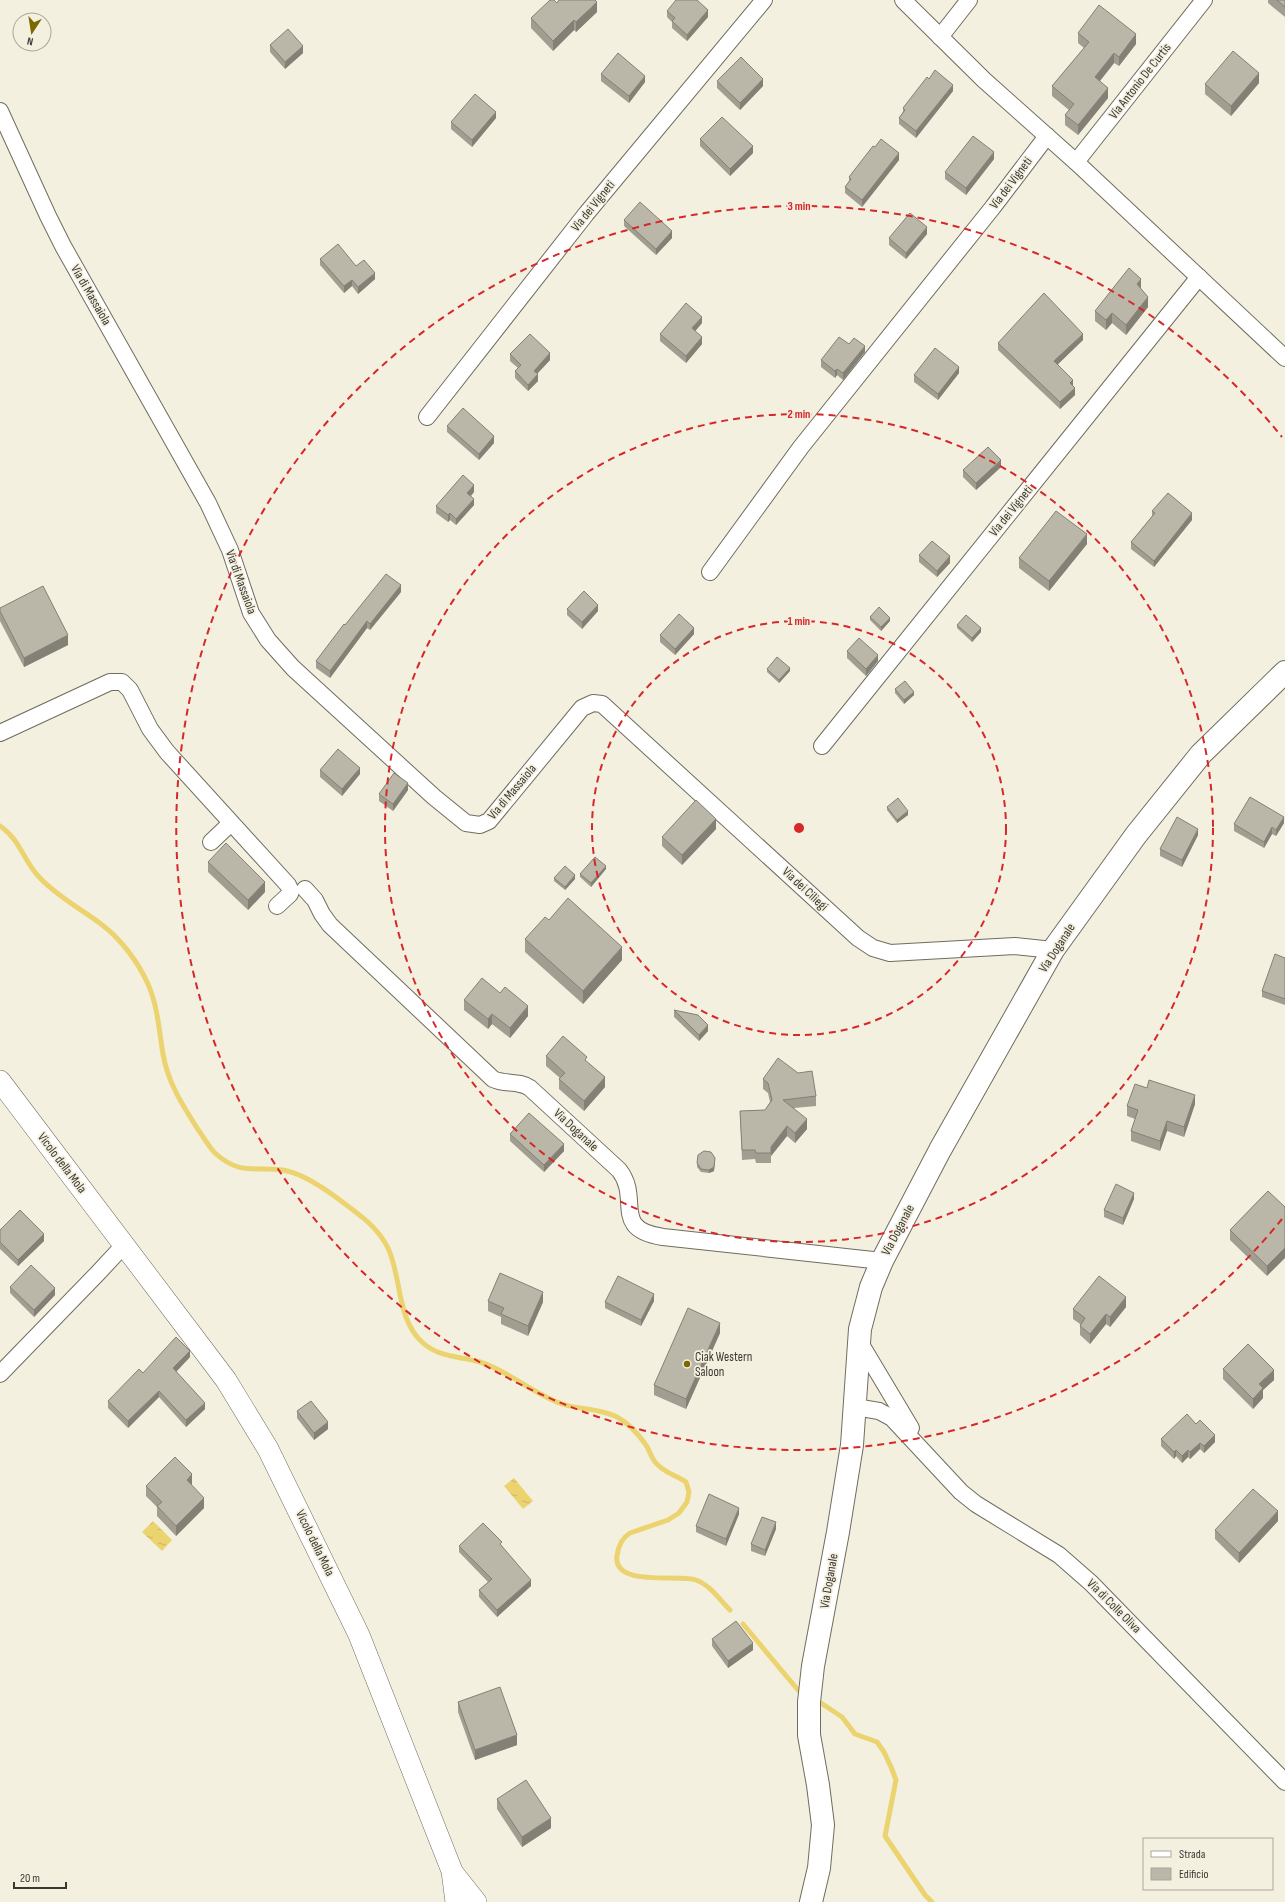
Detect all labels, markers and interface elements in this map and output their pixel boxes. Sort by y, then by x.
north arrow [12,12,52,52]
text: N [26,34,34,48]
street label: Via Antonio De Curtis [1105,40,1175,122]
street label: Via dei Vigneti [986,154,1036,212]
street label: Via dei Vigneti [568,177,618,235]
text: 3 min [788,199,810,214]
street label: Via di Massaiola [67,262,115,328]
text: 2 min [788,407,810,422]
street label: Via dei Vigneti [986,482,1036,540]
street label: Via di Massaiola [222,548,260,616]
text: 1 min [788,614,810,629]
street label: Via di Massaiola [484,761,540,823]
centre of rings [792,821,806,835]
street label: Via dei Ciliegi [779,864,831,914]
street label: Via Doganale [1035,920,1079,976]
street label: Via Doganale [550,1105,602,1155]
street label: Vicolo della Mola [34,1130,90,1196]
street label: Via Doganale [878,1202,918,1258]
place label: Ciak Western Saloon [695,1349,752,1380]
marker: Ciak Western Saloon [682,1359,692,1369]
street label: Vicolo della Mola [292,1507,338,1579]
street label: Via Doganale [816,1552,842,1610]
street label: Via di Colle Oliva [1083,1575,1145,1637]
legend [1143,1838,1273,1890]
text: Strada [1179,1847,1206,1862]
scale bar [14,1864,66,1890]
text: Edificio [1179,1867,1208,1882]
text: 20 m [20,1871,40,1886]

